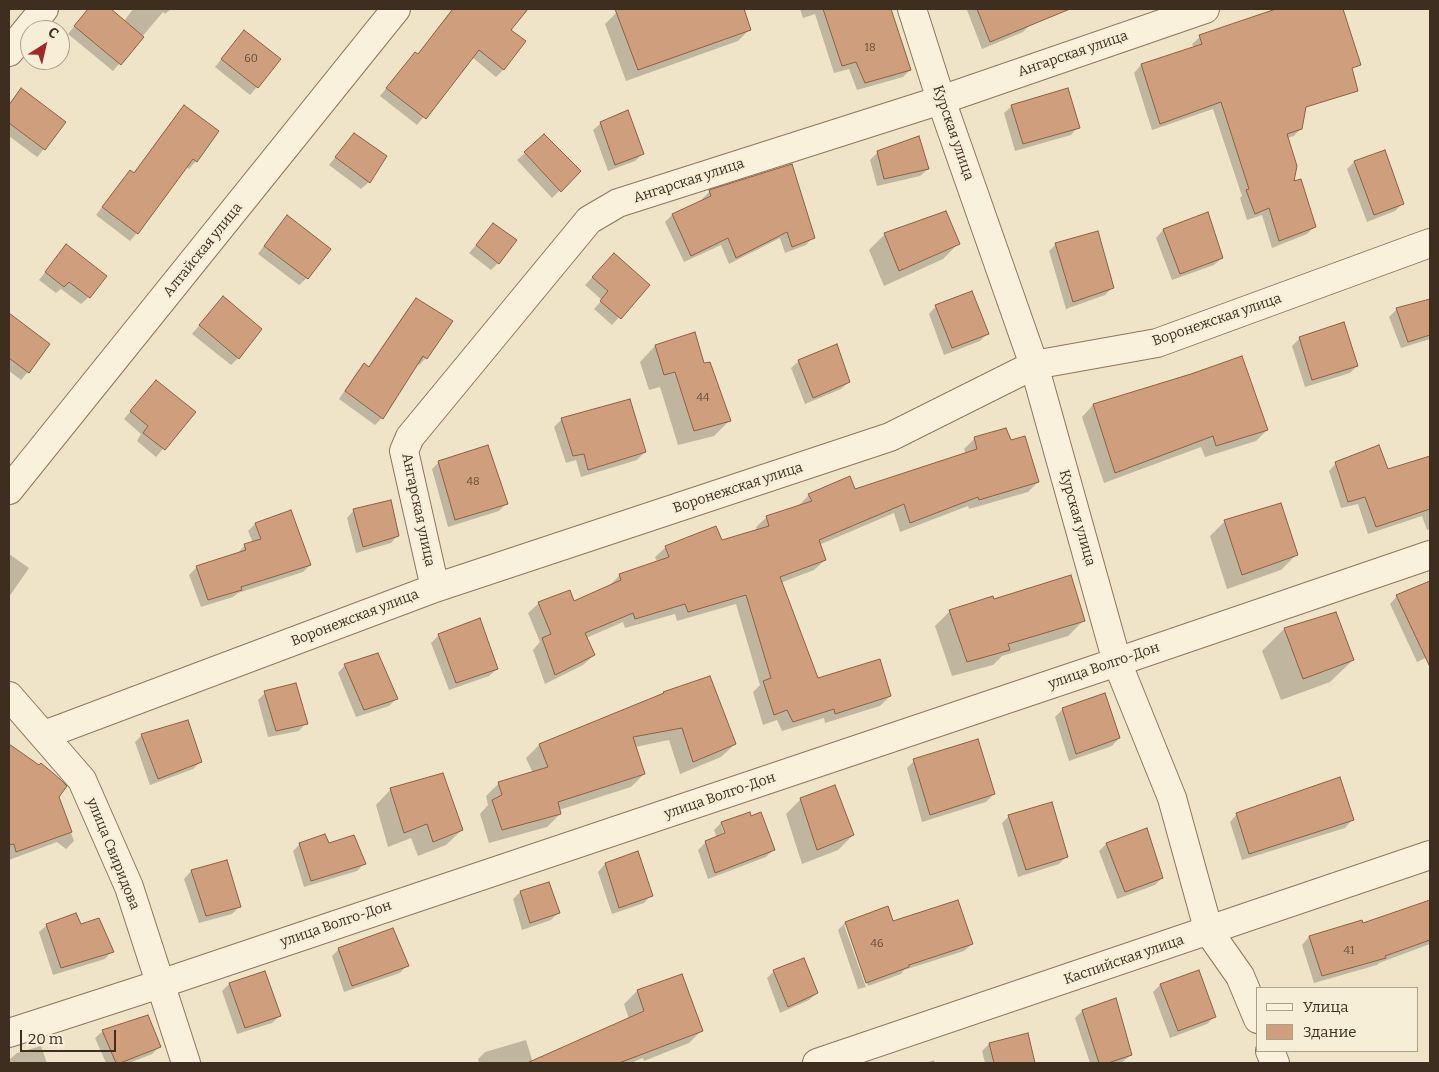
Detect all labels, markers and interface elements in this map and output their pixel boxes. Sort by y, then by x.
north arrow [20,20,70,70]
text: С [45,24,62,43]
street label: Ангарская улица [1016,27,1130,81]
house number: 18 [864,41,876,55]
house number: 60 [244,52,258,66]
street label: Курская улица [929,83,977,183]
street label: Ангарская улица [632,155,746,207]
street label: Алтайская улица [160,200,246,300]
street label: Воронежская улица [1150,290,1284,350]
house number: 44 [697,391,709,405]
street label: Ангарская улица [398,452,438,568]
street label: Воронежская улица [671,459,805,517]
street label: Курская улица [1055,468,1099,568]
house number: 48 [466,475,480,489]
street label: Воронежская улица [289,586,421,650]
street label: улица Волго-Дон [1046,639,1162,693]
street label: улица Волго-Дон [662,769,778,823]
street label: улица Свиридова [83,796,143,912]
street label: улица Волго-Дон [278,897,394,951]
street label: Каспийская улица [1062,932,1186,988]
house number: 46 [871,937,883,951]
house number: 41 [1344,944,1354,958]
legend [1256,987,1419,1052]
text: Улица [1303,998,1349,1016]
scale bar [22,1020,119,1052]
text: Здание [1303,1023,1357,1041]
text: 20 m [28,1030,63,1048]

